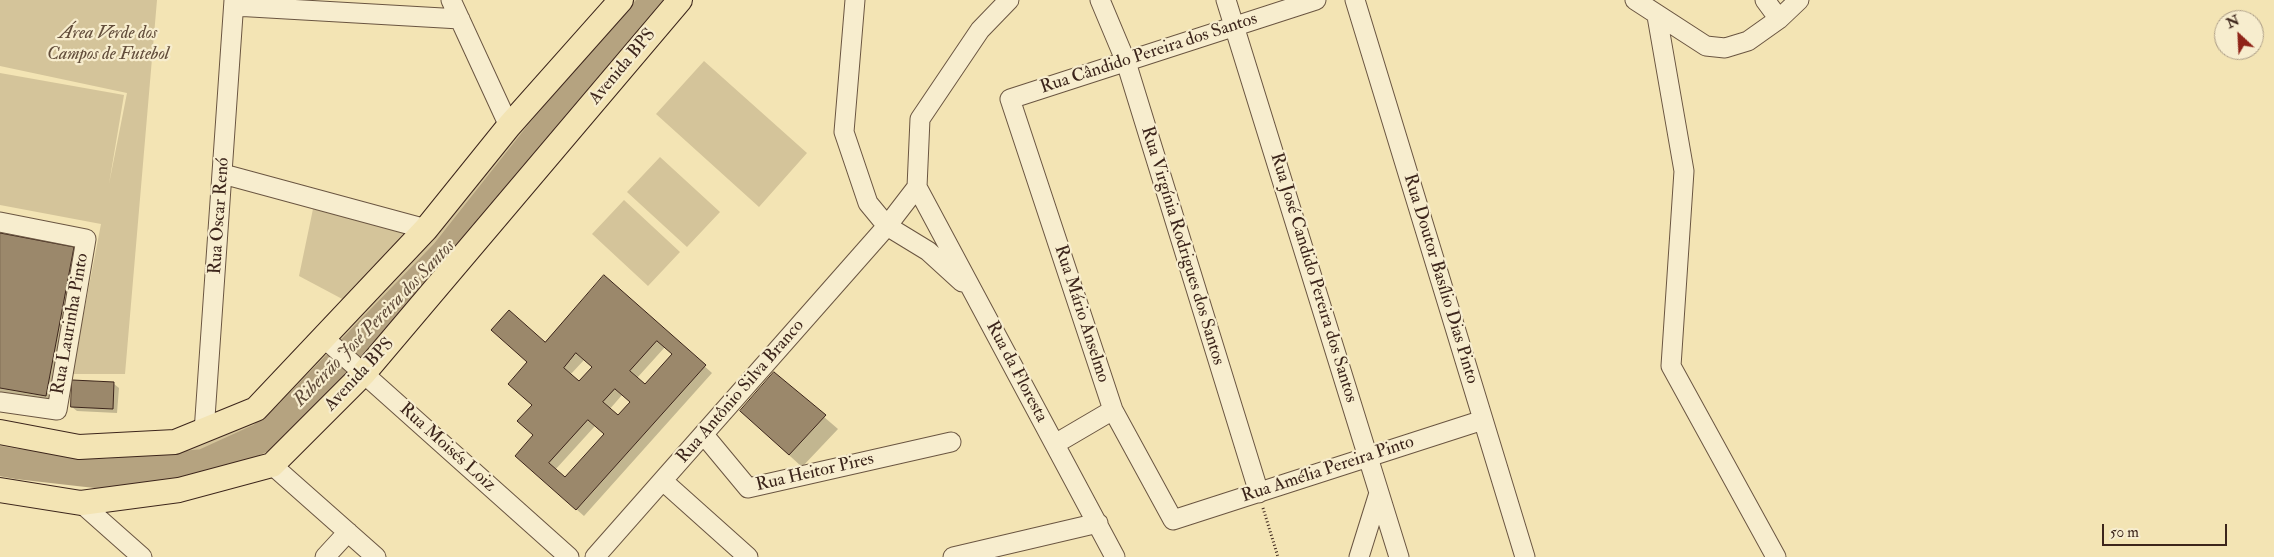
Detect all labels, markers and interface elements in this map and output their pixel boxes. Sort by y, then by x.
street label: Rua Cândido Pereira dos Santos [1038,9,1260,99]
north arrow [2214,10,2264,60]
text: N [2224,12,2242,32]
park label: Área Verde dos Campos de Futebol [47,23,169,66]
street label: Avenida BPS [585,25,661,109]
street label: Rua Virgínia Rodrigues dos Santos [1135,124,1229,368]
street label: Rua José Candido Pereira dos Santos [1265,151,1361,405]
street label: Rua Oscar Renó [205,157,235,275]
street label: Rua Doutor Basílio Dias Pinto [1398,171,1482,387]
water label: Ribeirão José Pereira dos Santos [289,236,461,412]
street label: Rua Mário Anselmo [1049,242,1113,386]
street label: Rua Laurinha Pinto [48,252,94,396]
street label: Rua Antônio Silva Branco [673,316,809,468]
street label: Rua da Floresta [980,318,1052,426]
street label: Avenida BPS [321,334,399,416]
street label: Rua Moisés Loiz [394,399,500,497]
street label: Rua Amélia Pereira Pinto [1239,432,1417,508]
street label: Rua Heitor Pires [754,449,876,497]
scale bar [2104,514,2229,546]
text: 50 m [2110,523,2139,542]

